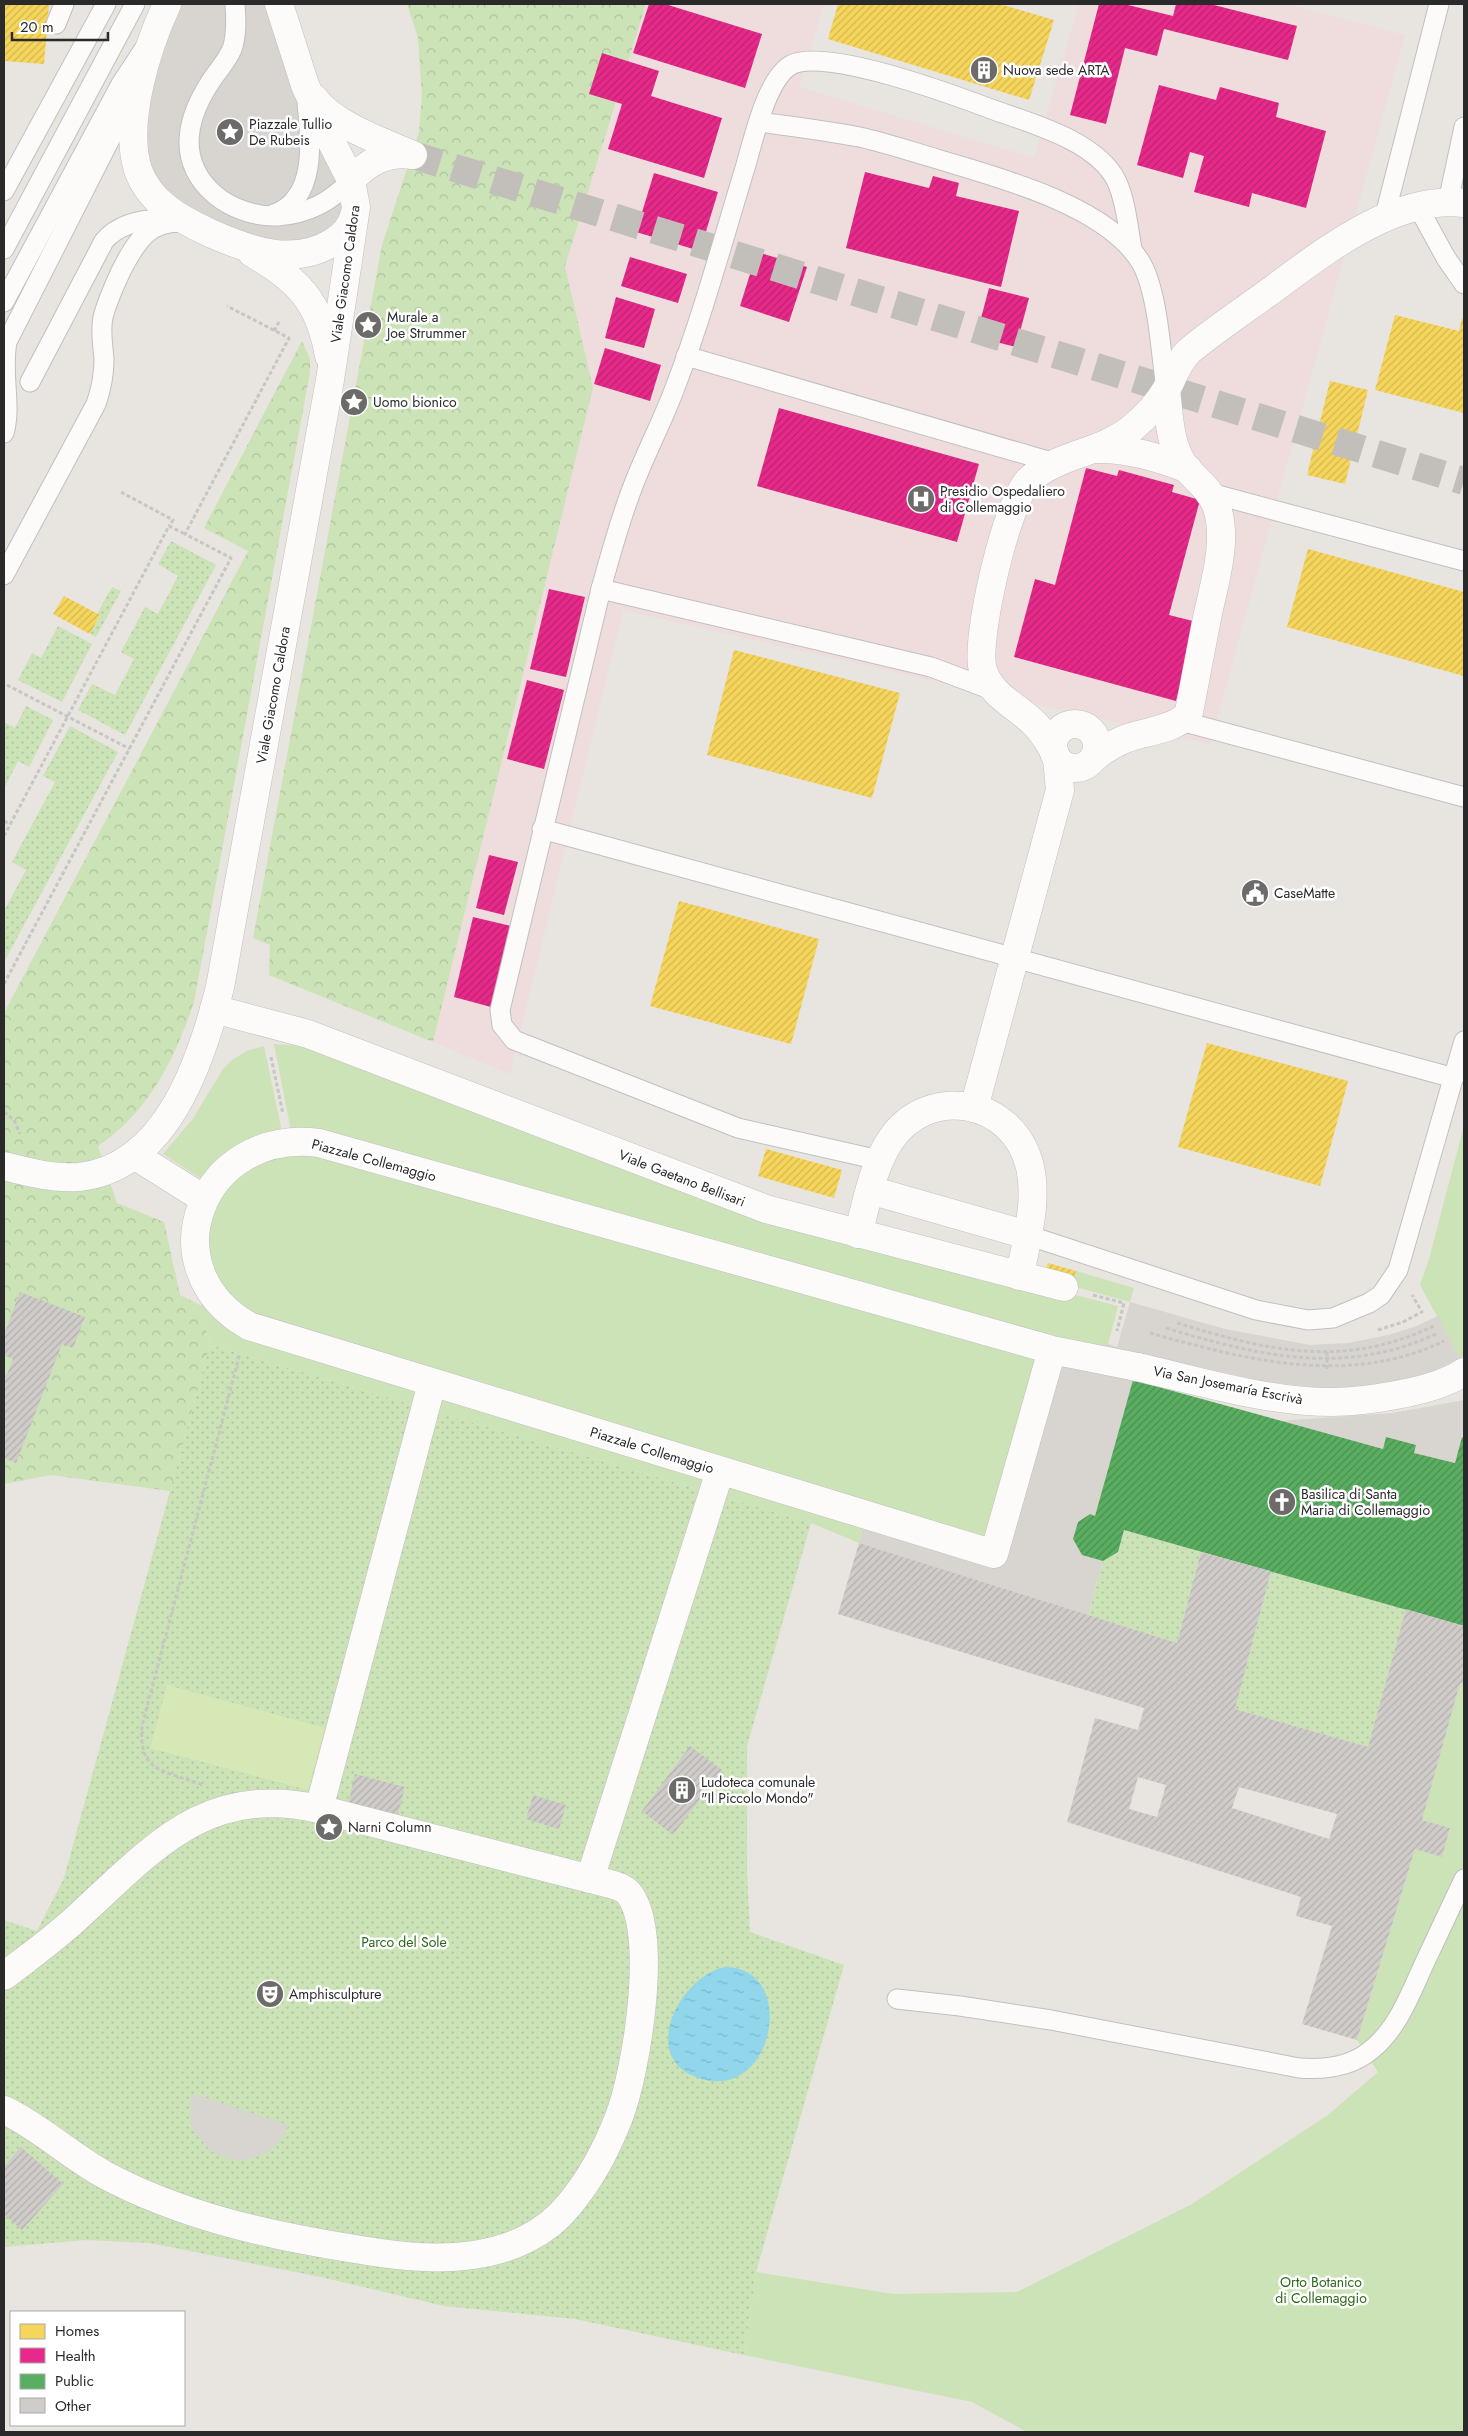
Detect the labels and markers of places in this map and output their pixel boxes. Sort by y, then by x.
building icon: Nuova sede ARTA [969,55,999,85]
place label: Nuova sede ARTA [1003,60,1110,80]
place label: Piazzale Tullio De Rubeis [249,114,333,150]
place icon: Piazzale Tullio De Rubeis [215,117,245,147]
place label: Murale a Joe Strummer [385,307,467,343]
place icon: Murale a Joe Strummer [353,310,383,340]
place icon: Uomo bionico [339,387,369,417]
place label: Uomo bionico [373,392,457,412]
place label: Presidio Ospedaliero di Collemaggio [940,481,1065,517]
hospital icon: Presidio Ospedaliero di Collemaggio [906,484,936,514]
public building icon: CaseMatte [1240,878,1270,908]
place label: CaseMatte [1274,883,1335,903]
place label: Basilica di Santa Maria di Collemaggio [1301,1484,1430,1520]
church icon: Basilica di Santa Maria di Collemaggio [1267,1487,1297,1517]
place label: Ludoteca comunale "Il Piccolo Mondo" [701,1772,815,1808]
building icon: Ludoteca comunale "Il Piccolo Mondo" [667,1775,697,1805]
place icon: Narni Column [314,1812,344,1842]
place label: Narni Column [348,1817,432,1837]
theatre icon: Amphisculpture [255,1979,285,2009]
place label: Amphisculpture [289,1984,382,2004]

